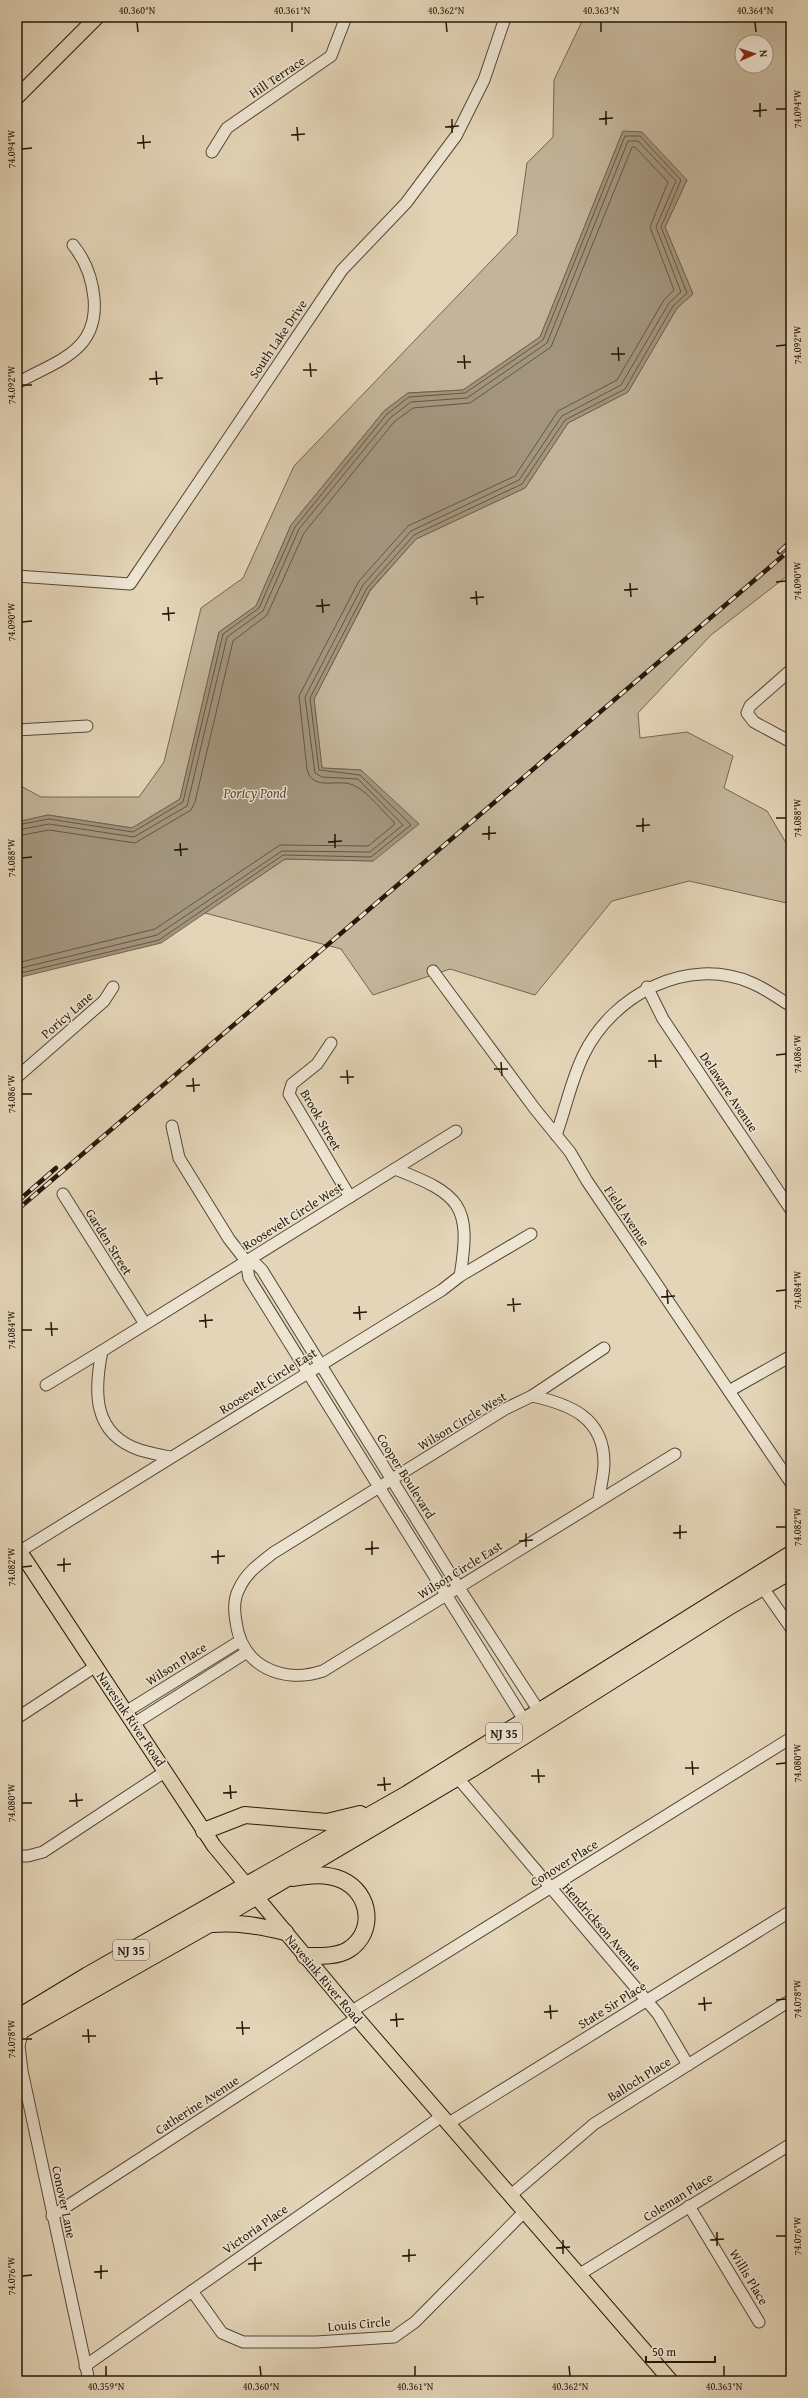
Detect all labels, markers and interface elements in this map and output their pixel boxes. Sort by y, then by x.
text: 40.360°N [119,3,156,18]
text: 40.361°N [274,3,311,18]
text: 40.362°N [428,3,465,18]
text: 40.363°N [583,3,620,18]
text: 40.364°N [737,3,774,18]
north arrow [734,34,774,74]
text: N [756,49,772,58]
street label: Hill Terrace [245,51,309,103]
text: 74.094°W [790,89,805,128]
text: 74.094°W [4,129,19,168]
street label: South Lake Drive [244,296,312,382]
text: 74.092°W [790,325,805,364]
text: 74.092°W [4,365,19,404]
text: 74.090°W [790,561,805,600]
text: 74.090°W [4,602,19,641]
water label: Poricy Pond [222,783,287,803]
text: 74.088°W [790,798,805,837]
text: 74.088°W [4,838,19,877]
street label: Poricy Lane [37,987,97,1043]
text: 74.086°W [790,1034,805,1073]
street label: Delaware Avenue [695,1048,763,1136]
text: 74.086°W [4,1074,19,1113]
street label: Brook Street [296,1086,346,1155]
street label: Roosevelt Circle West [239,1177,347,1255]
street label: Field Avenue [600,1182,654,1250]
street label: Garden Street [81,1205,137,1279]
text: 74.084°W [790,1270,805,1309]
text: 74.084°W [4,1310,19,1349]
street label: Roosevelt Circle East [216,1343,321,1419]
street label: Wilson Circle West [414,1387,510,1455]
street label: Cooper Boulevard [372,1430,440,1522]
text: 74.082°W [790,1507,805,1546]
street label: Wilson Circle East [414,1536,506,1604]
text: 74.082°W [4,1547,19,1586]
street label: Wilson Place [142,1638,210,1690]
street label: Navesink River Road [92,1668,170,1770]
road number: NJ 35 [486,1723,522,1743]
text: 74.080°W [790,1743,805,1782]
text: 74.080°W [4,1783,19,1822]
street label: Conover Place [527,1835,601,1891]
street label: Hendrickson Avenue [558,1878,646,1976]
street label: Navesink River Road [281,1930,367,2028]
road number: NJ 35 [113,1940,149,1960]
street label: State Sir Place [574,1976,650,2034]
text: 74.078°W [790,1979,805,2018]
text: 74.078°W [4,2019,19,2058]
street label: Balloch Place [604,2052,674,2106]
street label: Catherine Avenue [151,2071,243,2139]
street label: Conover Lane [47,2164,81,2240]
street label: Coleman Place [639,2168,717,2226]
street label: Victoria Place [219,2199,291,2259]
text: 74.076°W [790,2216,805,2255]
street label: Willis Place [725,2245,773,2309]
text: 74.076°W [4,2256,19,2295]
street label: Louis Circle [327,2312,391,2336]
scale bar [646,2338,715,2364]
text: 50 m [652,2343,676,2360]
text: 40.359°N [88,2379,125,2394]
text: 40.360°N [243,2379,280,2394]
text: 40.361°N [397,2379,434,2394]
text: 40.362°N [552,2379,589,2394]
text: 40.363°N [706,2379,743,2394]

